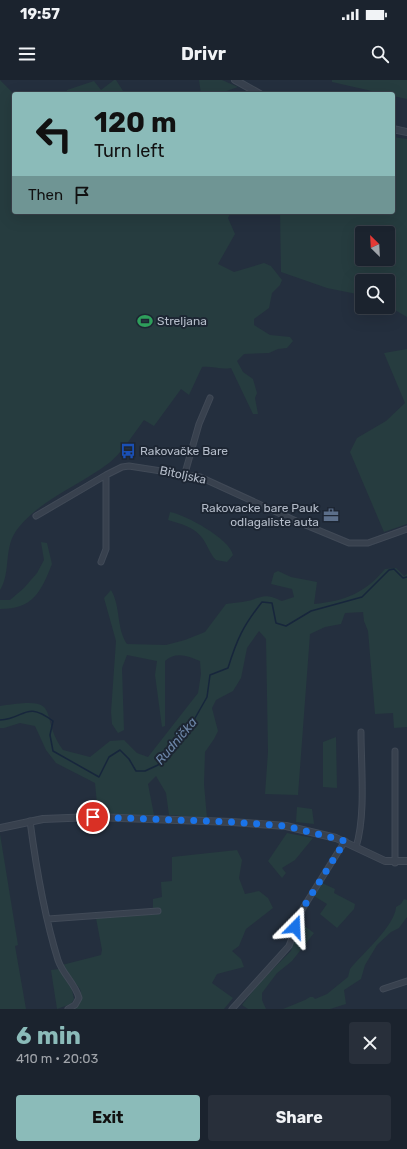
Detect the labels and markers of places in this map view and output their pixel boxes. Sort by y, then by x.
sports icon: Streljana [136,312,154,330]
place label: Streljana [157,314,207,328]
bus stop icon: Rakovačke Bare [119,442,137,460]
place label: Rakovačke Bare [140,444,228,458]
place label: Rakovacke bare Pauk odlagaliste auta [201,501,320,529]
office icon: Rakovacke bare Pauk odlagaliste auta [322,506,340,524]
pin [76,800,110,834]

